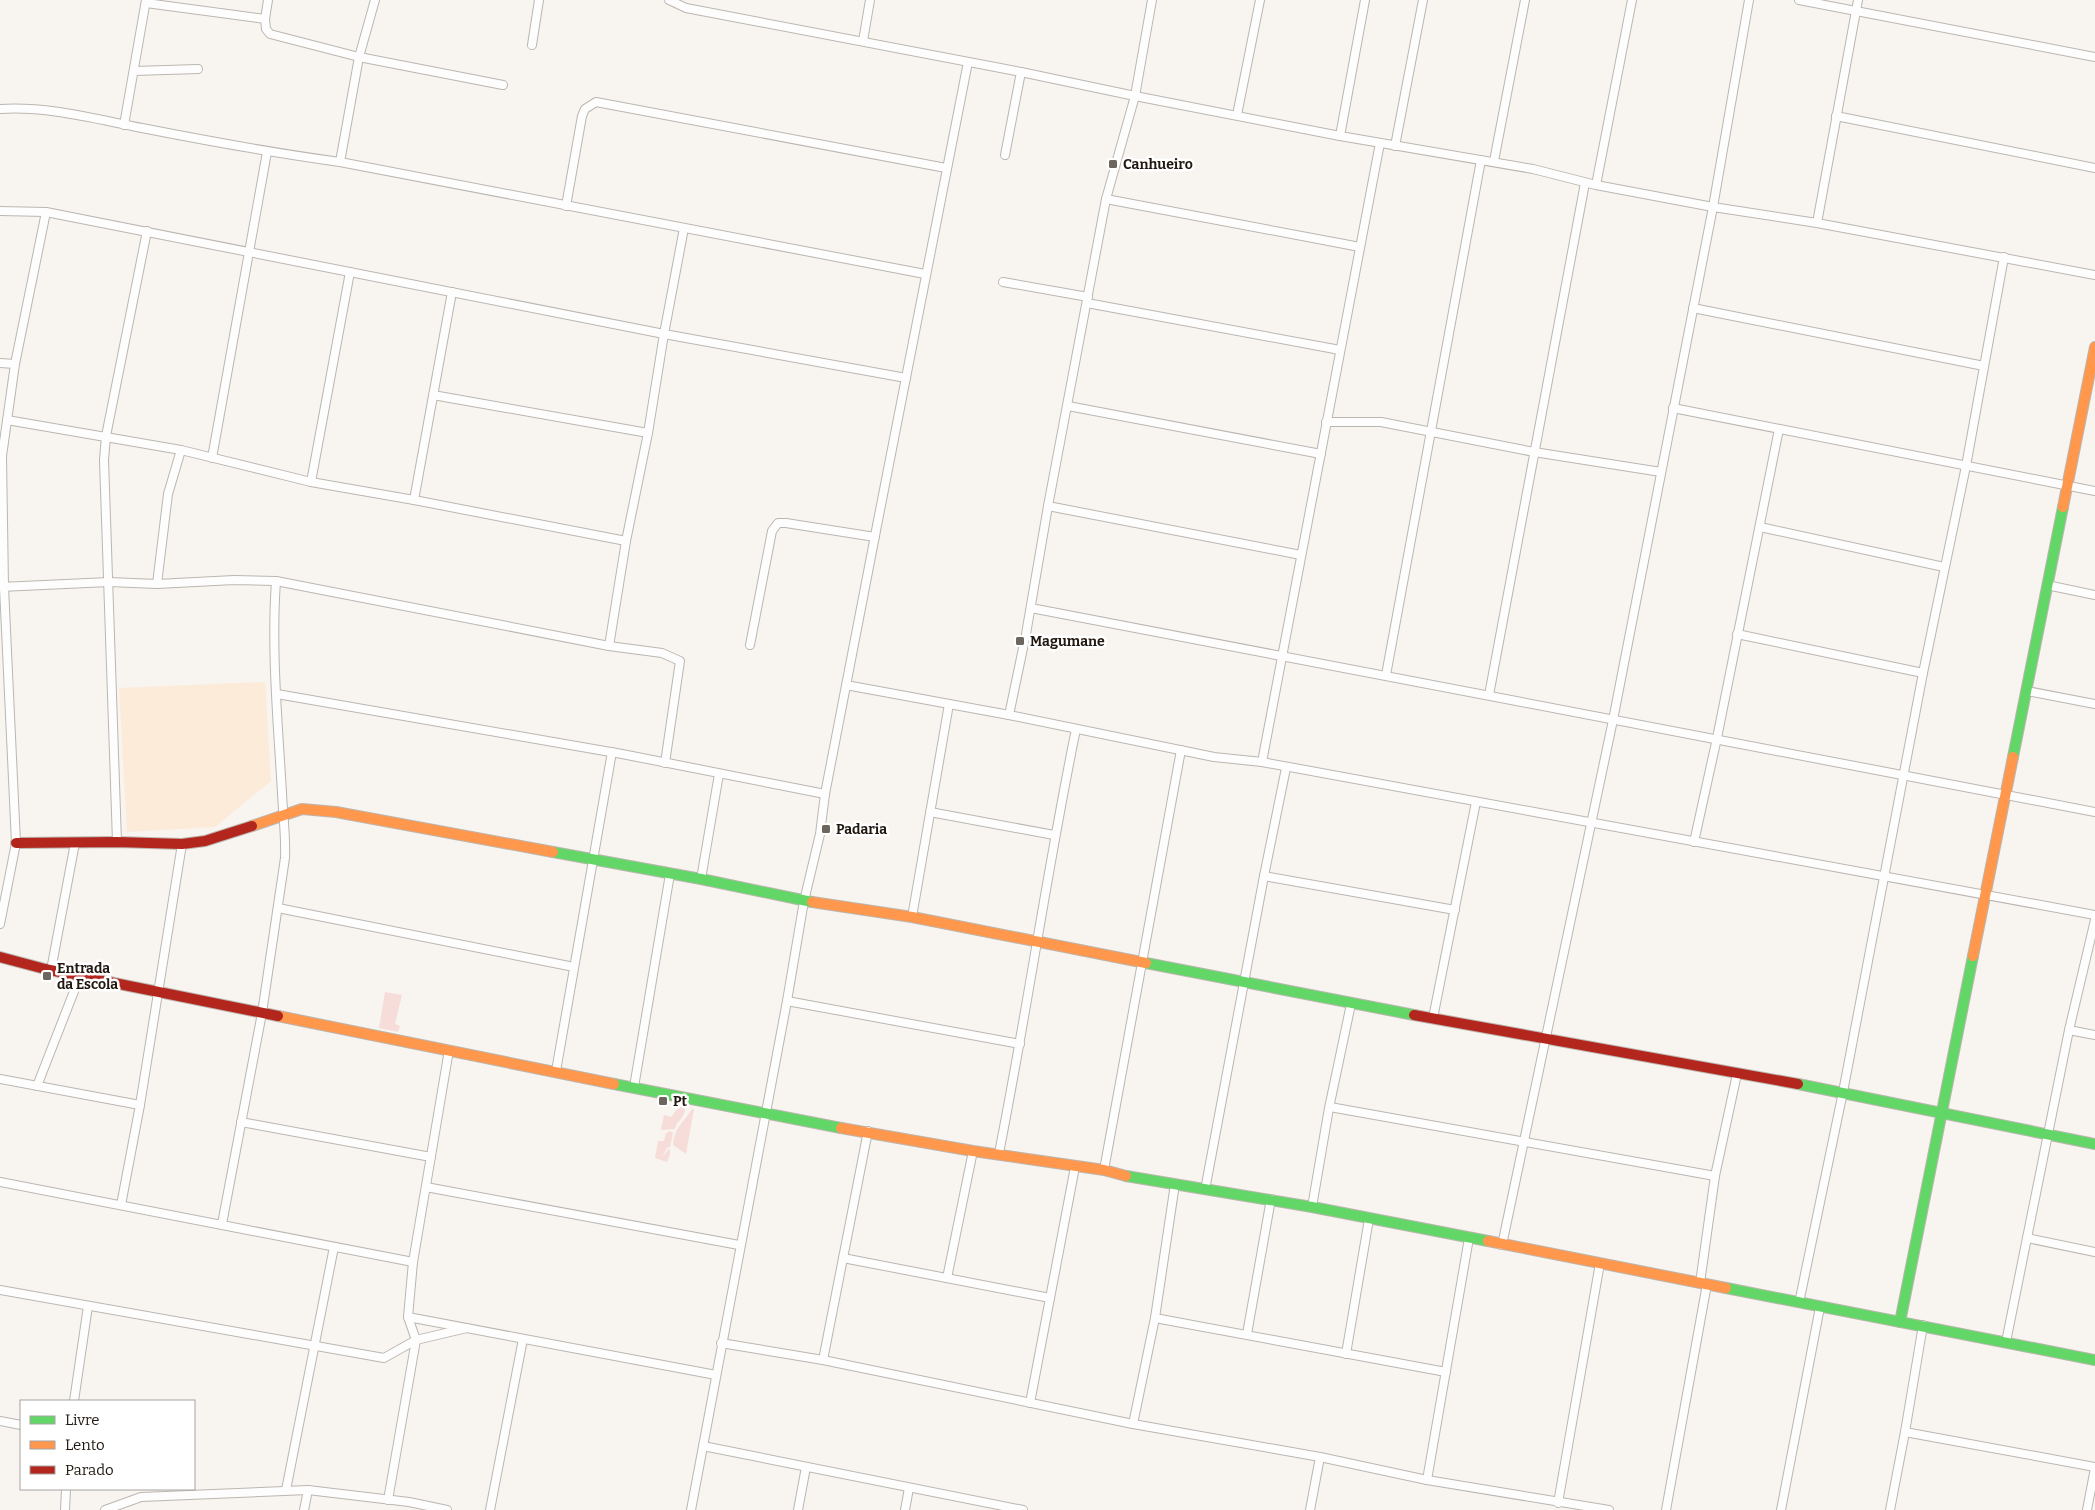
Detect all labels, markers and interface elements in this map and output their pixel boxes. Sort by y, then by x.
place label: Canhueiro [1123,156,1193,173]
marker: Canhueiro [1107,158,1119,170]
place label: Magumane [1030,633,1105,650]
marker: Magumane [1014,635,1026,647]
place label: Padaria [836,821,887,838]
marker: Padaria [820,823,832,835]
place label: Entrada da Escola [57,960,118,993]
marker: Entrada da Escola [41,970,53,982]
place label: Pt [673,1093,687,1110]
marker: Pt [657,1095,669,1107]
legend [20,1400,195,1490]
text: Livre [65,1411,100,1429]
text: Lento [65,1436,105,1454]
text: Parado [65,1461,114,1479]

